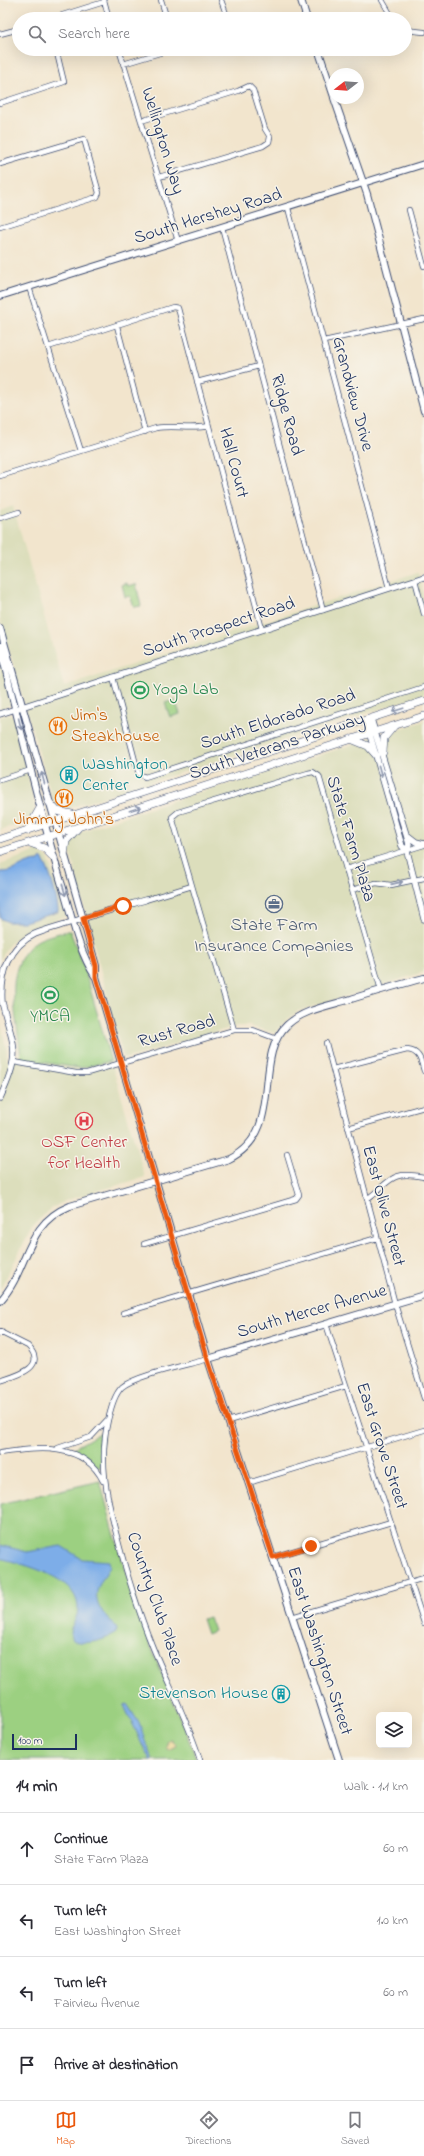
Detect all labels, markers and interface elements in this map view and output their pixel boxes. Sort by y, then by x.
search box [12,12,412,56]
icon: search [26,23,48,45]
text: Search here [58,23,130,45]
north arrow [328,68,364,104]
street label: Wellington Way [132,84,191,198]
street label: South Hershey Road [131,182,285,252]
street label: Grandview Drive [324,334,380,455]
street label: Ridge Road [262,371,309,459]
street label: Hall Court [211,425,255,501]
street label: South Prospect Road [139,591,299,665]
place label: Yoga Lab [153,677,219,704]
sports icon: Yoga Lab [130,680,150,700]
street label: South Eldorado Road [197,683,359,757]
place label: Jim's Steakhouse [71,703,161,750]
street label: South Veterans Parkway [186,706,368,788]
one-way arrow [391,707,404,714]
restaurant icon: Jim's Steakhouse [48,716,68,736]
one-way arrow [16,718,24,731]
place label: Washington Center [82,752,168,799]
one-way arrow [377,764,384,777]
building icon: Washington Center [59,765,79,785]
one-way arrow [38,772,46,785]
street label: State Farm Plaza [318,773,382,905]
restaurant icon: Jimmy John's [54,788,74,808]
one-way arrow [128,805,141,812]
place label: Jimmy John's [14,807,114,833]
one-way arrow [390,878,403,886]
one-way arrow [61,883,68,896]
office icon: State Farm Insurance Companies [264,894,284,914]
route start [114,897,132,915]
place label: State Farm Insurance Companies [194,913,354,960]
sports icon: YMCA [40,985,60,1005]
place label: YMCA [30,1004,70,1030]
street label: Rust Road [135,1009,219,1055]
hospital icon: OSF Center for Health [74,1111,94,1131]
place label: OSF Center for Health [41,1130,127,1177]
street label: East Olive Street [354,1143,412,1269]
street label: South Mercer Avenue [234,1278,391,1346]
street label: East Grove Street [348,1379,414,1513]
street label: Country Club Place [119,1529,189,1670]
route end [302,1537,320,1555]
street label: East Washington Street [278,1563,359,1739]
place label: Stevenson House [139,1681,269,1707]
building icon: Stevenson House [271,1684,291,1704]
map controls [376,1712,412,1748]
button: layers [376,1712,412,1748]
scale bar [12,1732,77,1751]
text: 100 m [18,1733,42,1749]
text: 14 min [16,1774,57,1799]
text: Walk · 1.1 km [344,1777,408,1796]
text: Continue [54,1828,108,1850]
icon: ahead [16,1838,38,1860]
text: 60 m [383,1839,408,1858]
text: State Farm Plaza [54,1850,148,1869]
text: Turn left [54,1900,107,1922]
icon: left [16,1910,38,1932]
text: 1.0 km [377,1911,408,1930]
text: East Washington Street [54,1922,181,1941]
text: Turn left [54,1972,107,1994]
icon: left [16,1982,38,2004]
text: 60 m [383,1983,408,2002]
text: Fairview Avenue [54,1994,140,2013]
icon: arrive [16,2054,38,2076]
text: Arrive at destination [54,2054,178,2076]
tab: Map [55,2109,77,2149]
tab: Directions [186,2109,231,2149]
tab: Saved [341,2109,369,2149]

